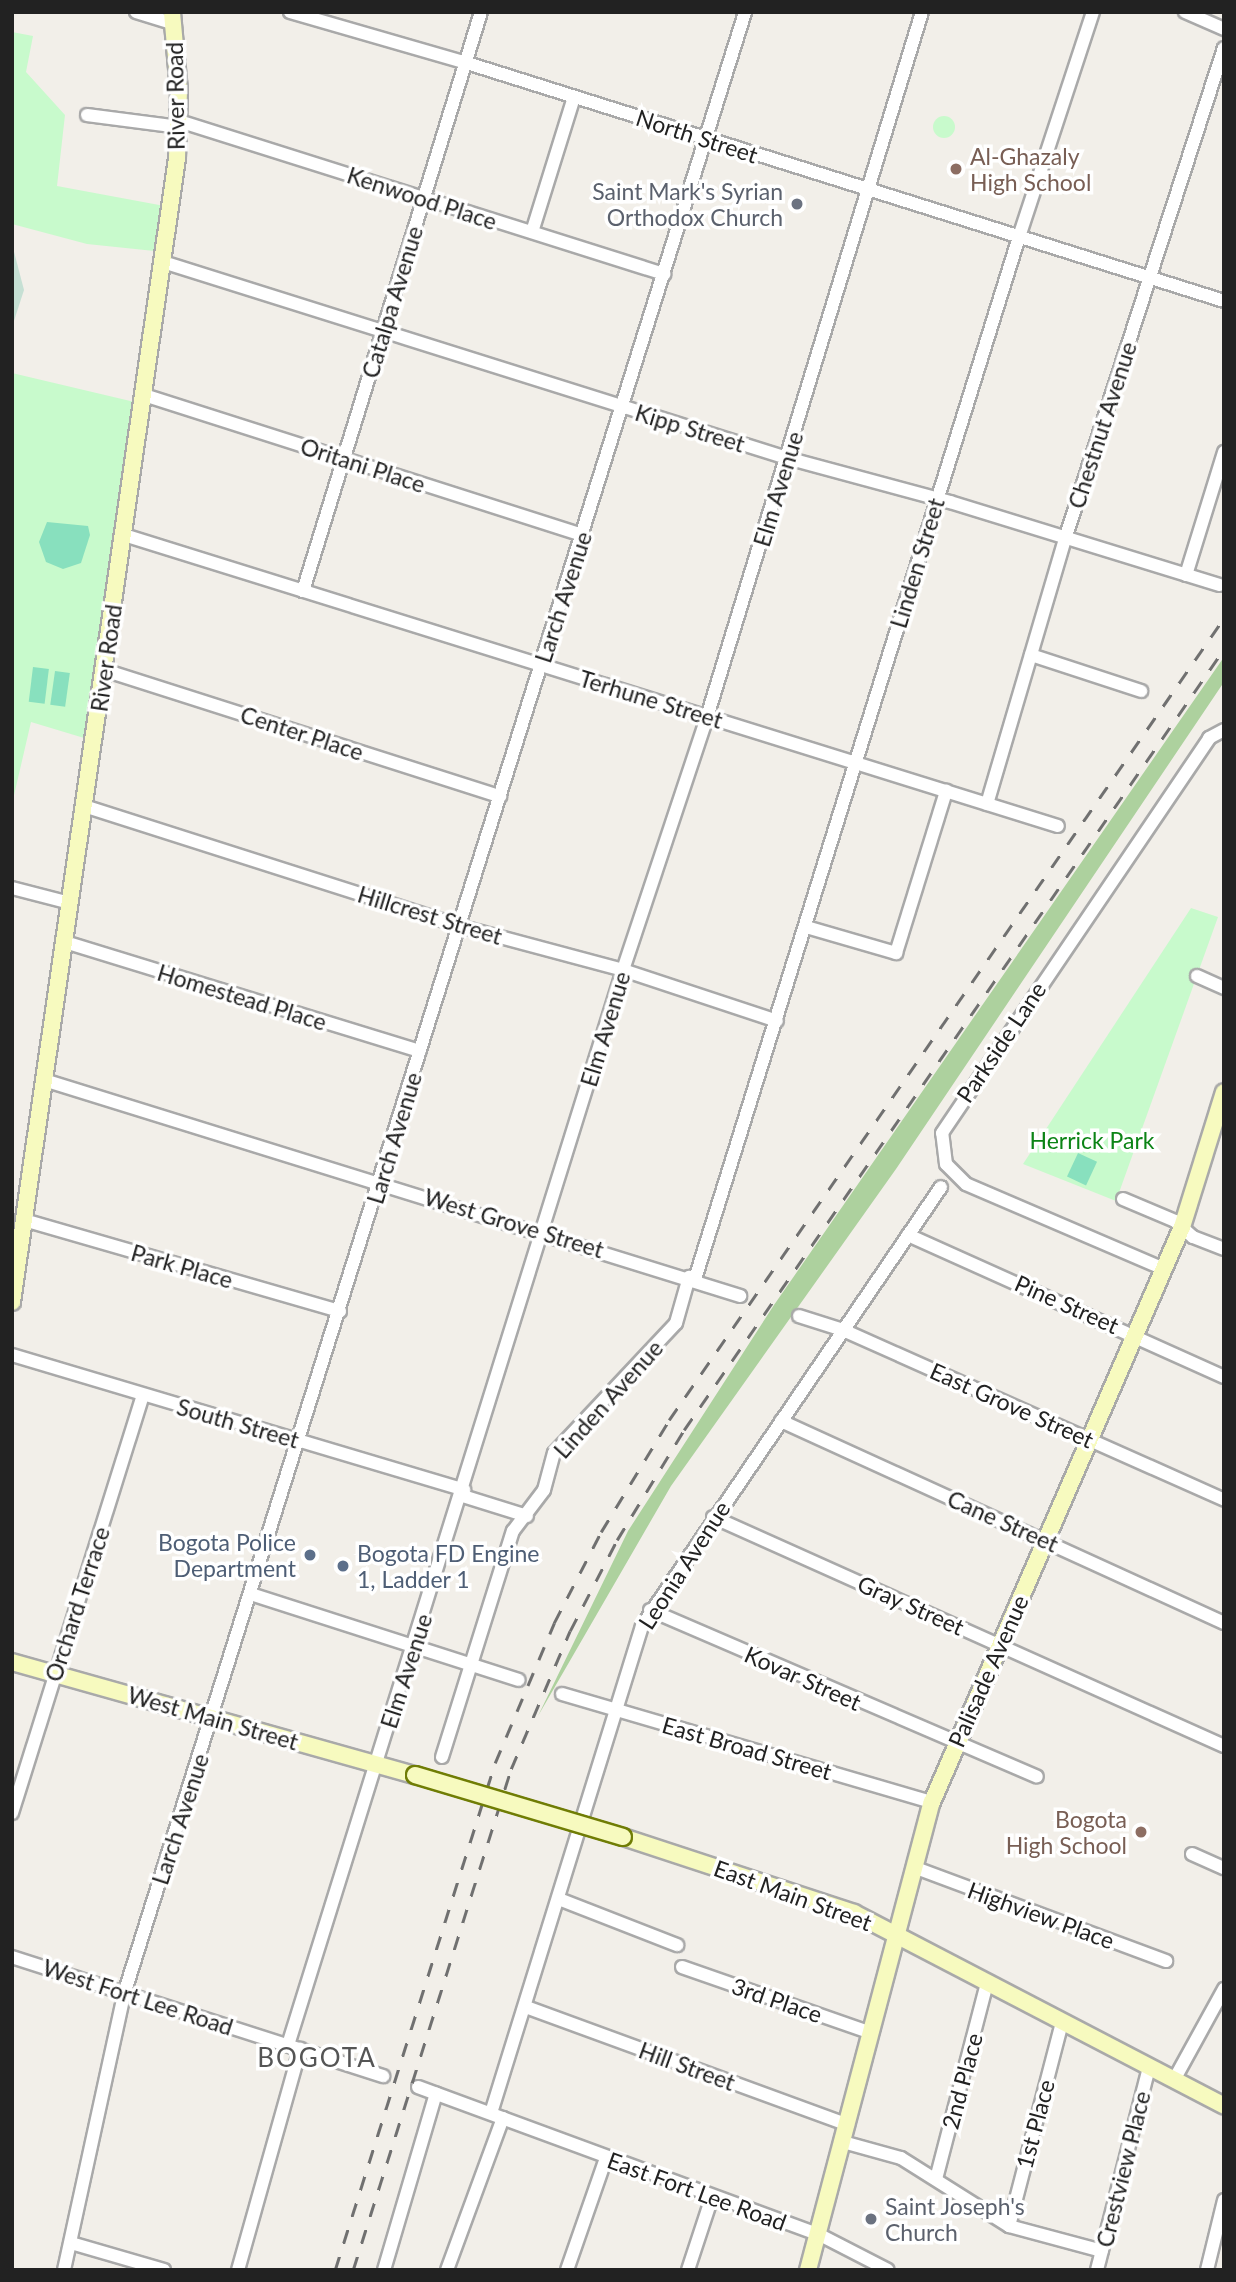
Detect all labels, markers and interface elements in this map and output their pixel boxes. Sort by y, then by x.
street label: River Road [160,41,190,151]
street label: North Street [633,103,761,169]
place label: Al-Ghazaly High School [970,142,1091,196]
street label: Kenwood Place [344,161,500,235]
marker: Al-Ghazaly High School [948,161,964,177]
place label: Saint Mark's Syrian Orthodox Church [592,177,783,231]
marker: Saint Mark's Syrian Orthodox Church [789,196,805,212]
street label: Catalpa Avenue [356,222,428,382]
street label: Chestnut Avenue [1062,338,1142,512]
street label: Kipp Street [632,398,748,458]
street label: Elm Avenue [747,428,809,550]
street label: Oritani Place [297,432,429,498]
street label: Linden Street [884,495,950,631]
street label: Larch Avenue [529,528,597,666]
street label: River Road [85,602,127,714]
street label: Terhune Street [576,664,726,734]
street label: Center Place [237,700,367,766]
street label: Hillcrest Street [355,880,505,950]
street label: Homestead Place [154,958,330,1036]
street label: Elm Avenue [574,968,636,1090]
street label: Parkside Lane [951,976,1051,1108]
street label: Larch Avenue [361,1068,427,1208]
park label: Herrick Park [1029,1126,1155,1154]
street label: West Grove Street [421,1183,607,1263]
street label: Park Place [128,1238,236,1294]
street label: Pine Street [1011,1269,1123,1339]
street label: Linden Avenue [548,1334,668,1464]
street label: East Grove Street [926,1357,1098,1453]
street label: South Street [174,1392,302,1454]
street label: Cane Street [943,1484,1063,1558]
street label: Leonia Avenue [632,1495,736,1635]
street label: Orchard Terrace [39,1523,115,1685]
place label: Bogota Police Department [158,1528,296,1582]
place label: Bogota FD Engine 1, Ladder 1 [357,1539,539,1593]
marker: Bogota Police Department [302,1547,318,1563]
marker: Bogota FD Engine 1, Ladder 1 [335,1558,351,1574]
street label: Gray Street [853,1569,969,1641]
street label: Palisade Avenue [942,1590,1034,1752]
street label: Elm Avenue [374,1610,438,1732]
street label: Kovar Street [740,1640,866,1716]
street label: West Main Street [125,1680,301,1756]
street label: East Broad Street [659,1711,835,1785]
street label: Larch Avenue [146,1750,214,1888]
place label: Bogota High School [1006,1805,1127,1859]
marker: Bogota High School [1133,1824,1149,1840]
street label: East Main Street [710,1854,876,1936]
street label: Highview Place [964,1876,1118,1954]
street label: West Fort Lee Road [39,1953,237,2041]
street label: 3rd Place [728,1972,826,2028]
street label: 2nd Place [936,2030,988,2132]
street label: Hill Street [635,2036,739,2096]
district label: BOGOTA [258,2042,376,2074]
street label: 1st Place [1010,2077,1060,2171]
street label: Crestview Place [1090,2088,1156,2250]
street label: East Fort Lee Road [604,2146,790,2236]
place label: Saint Joseph's Church [885,2192,1025,2246]
marker: Saint Joseph's Church [863,2211,879,2227]

